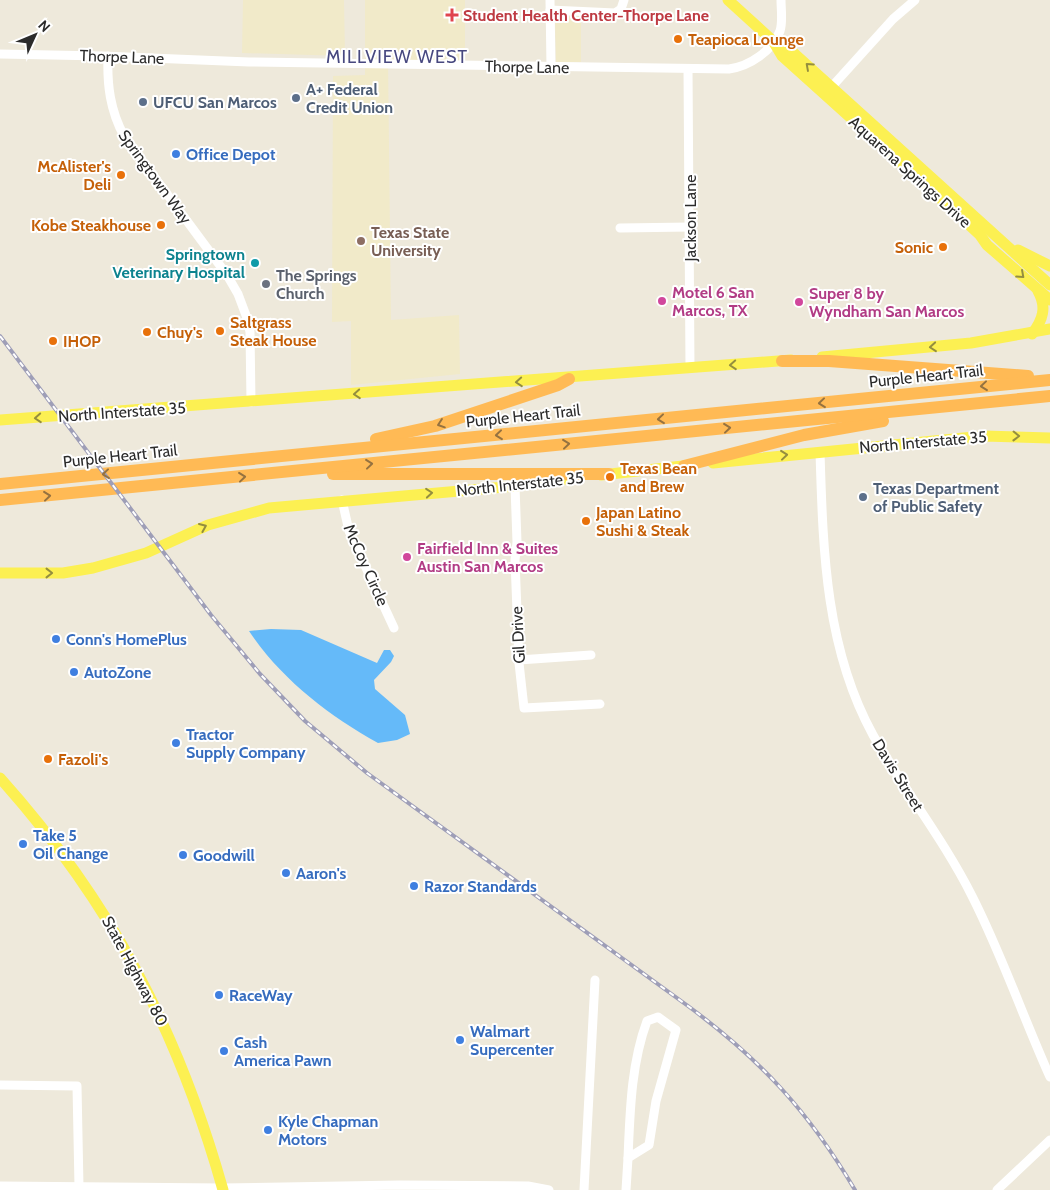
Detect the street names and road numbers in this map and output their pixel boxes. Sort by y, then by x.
street label: Thorpe Lane [79,46,165,68]
street label: Thorpe Lane [485,57,569,77]
street label: Aquarena Springs Drive [845,112,975,232]
street label: Springtown Way [114,126,196,228]
street label: Jackson Lane [681,175,700,262]
street label: Purple Heart Trail [868,361,984,391]
street label: North Interstate 35 [58,398,186,426]
street label: Purple Heart Trail [465,401,581,431]
street label: North Interstate 35 [858,427,988,457]
street label: Purple Heart Trail [62,441,178,471]
street label: North Interstate 35 [455,468,585,500]
street label: McCoy Circle [340,521,392,609]
street label: Gil Drive [507,606,529,664]
street label: Davis Street [868,735,928,815]
street label: State Highway 80 [98,913,172,1029]

